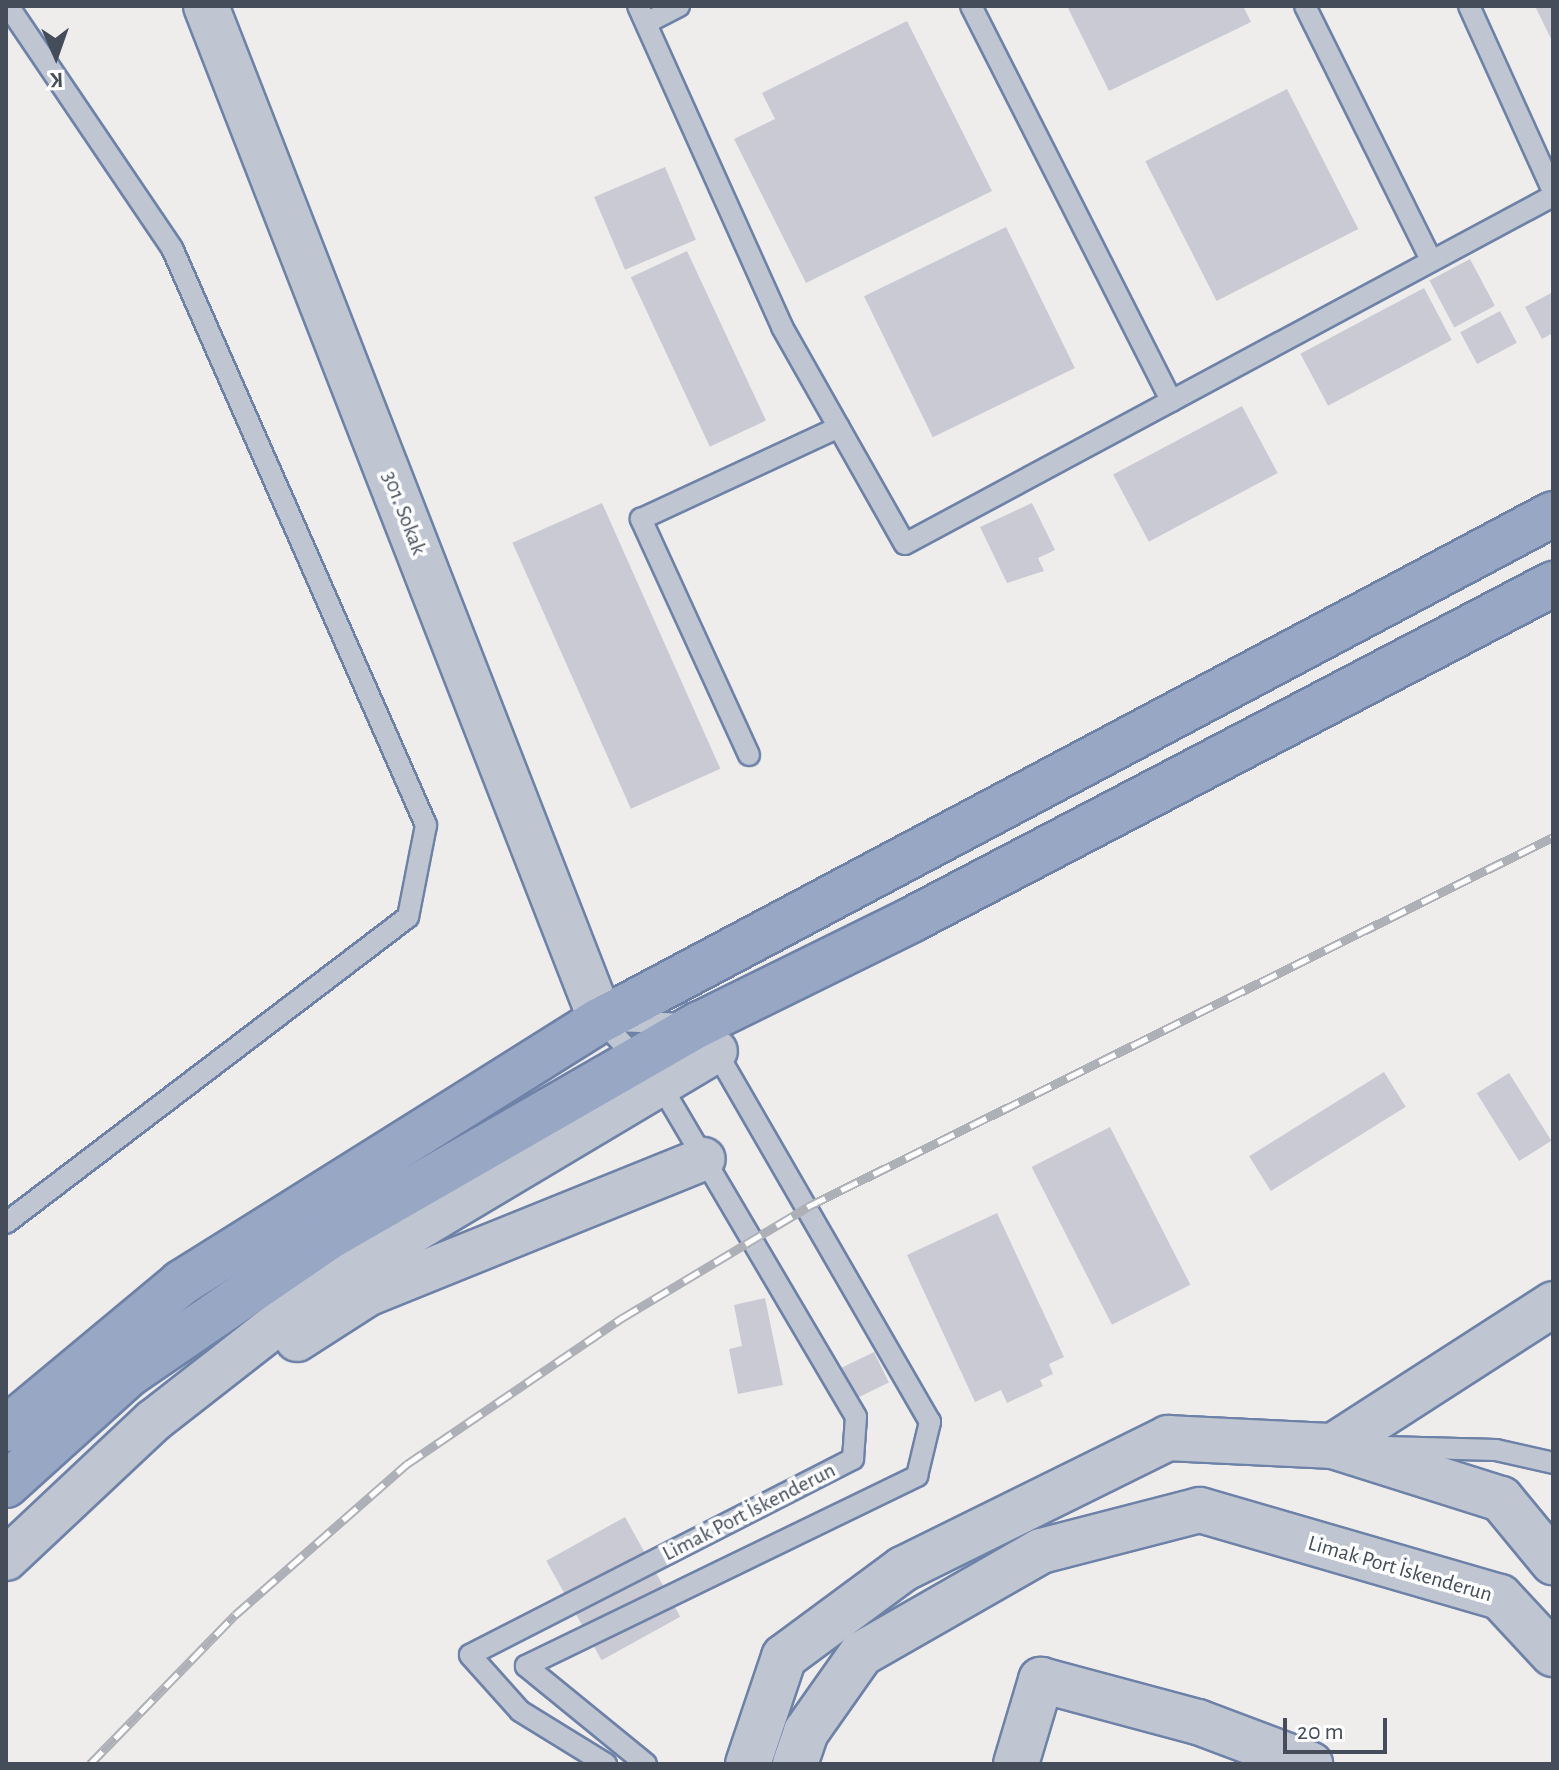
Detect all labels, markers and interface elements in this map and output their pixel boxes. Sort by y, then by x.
north arrow [16,16,96,96]
text: K [50,69,64,91]
street label: 301. Sokak [376,467,432,559]
street label: Limak Port İskenderun [658,1457,840,1567]
street label: Limak Port İskenderun [1305,1530,1495,1608]
scale bar [1287,1702,1391,1752]
text: 20 m [1297,1720,1344,1744]

